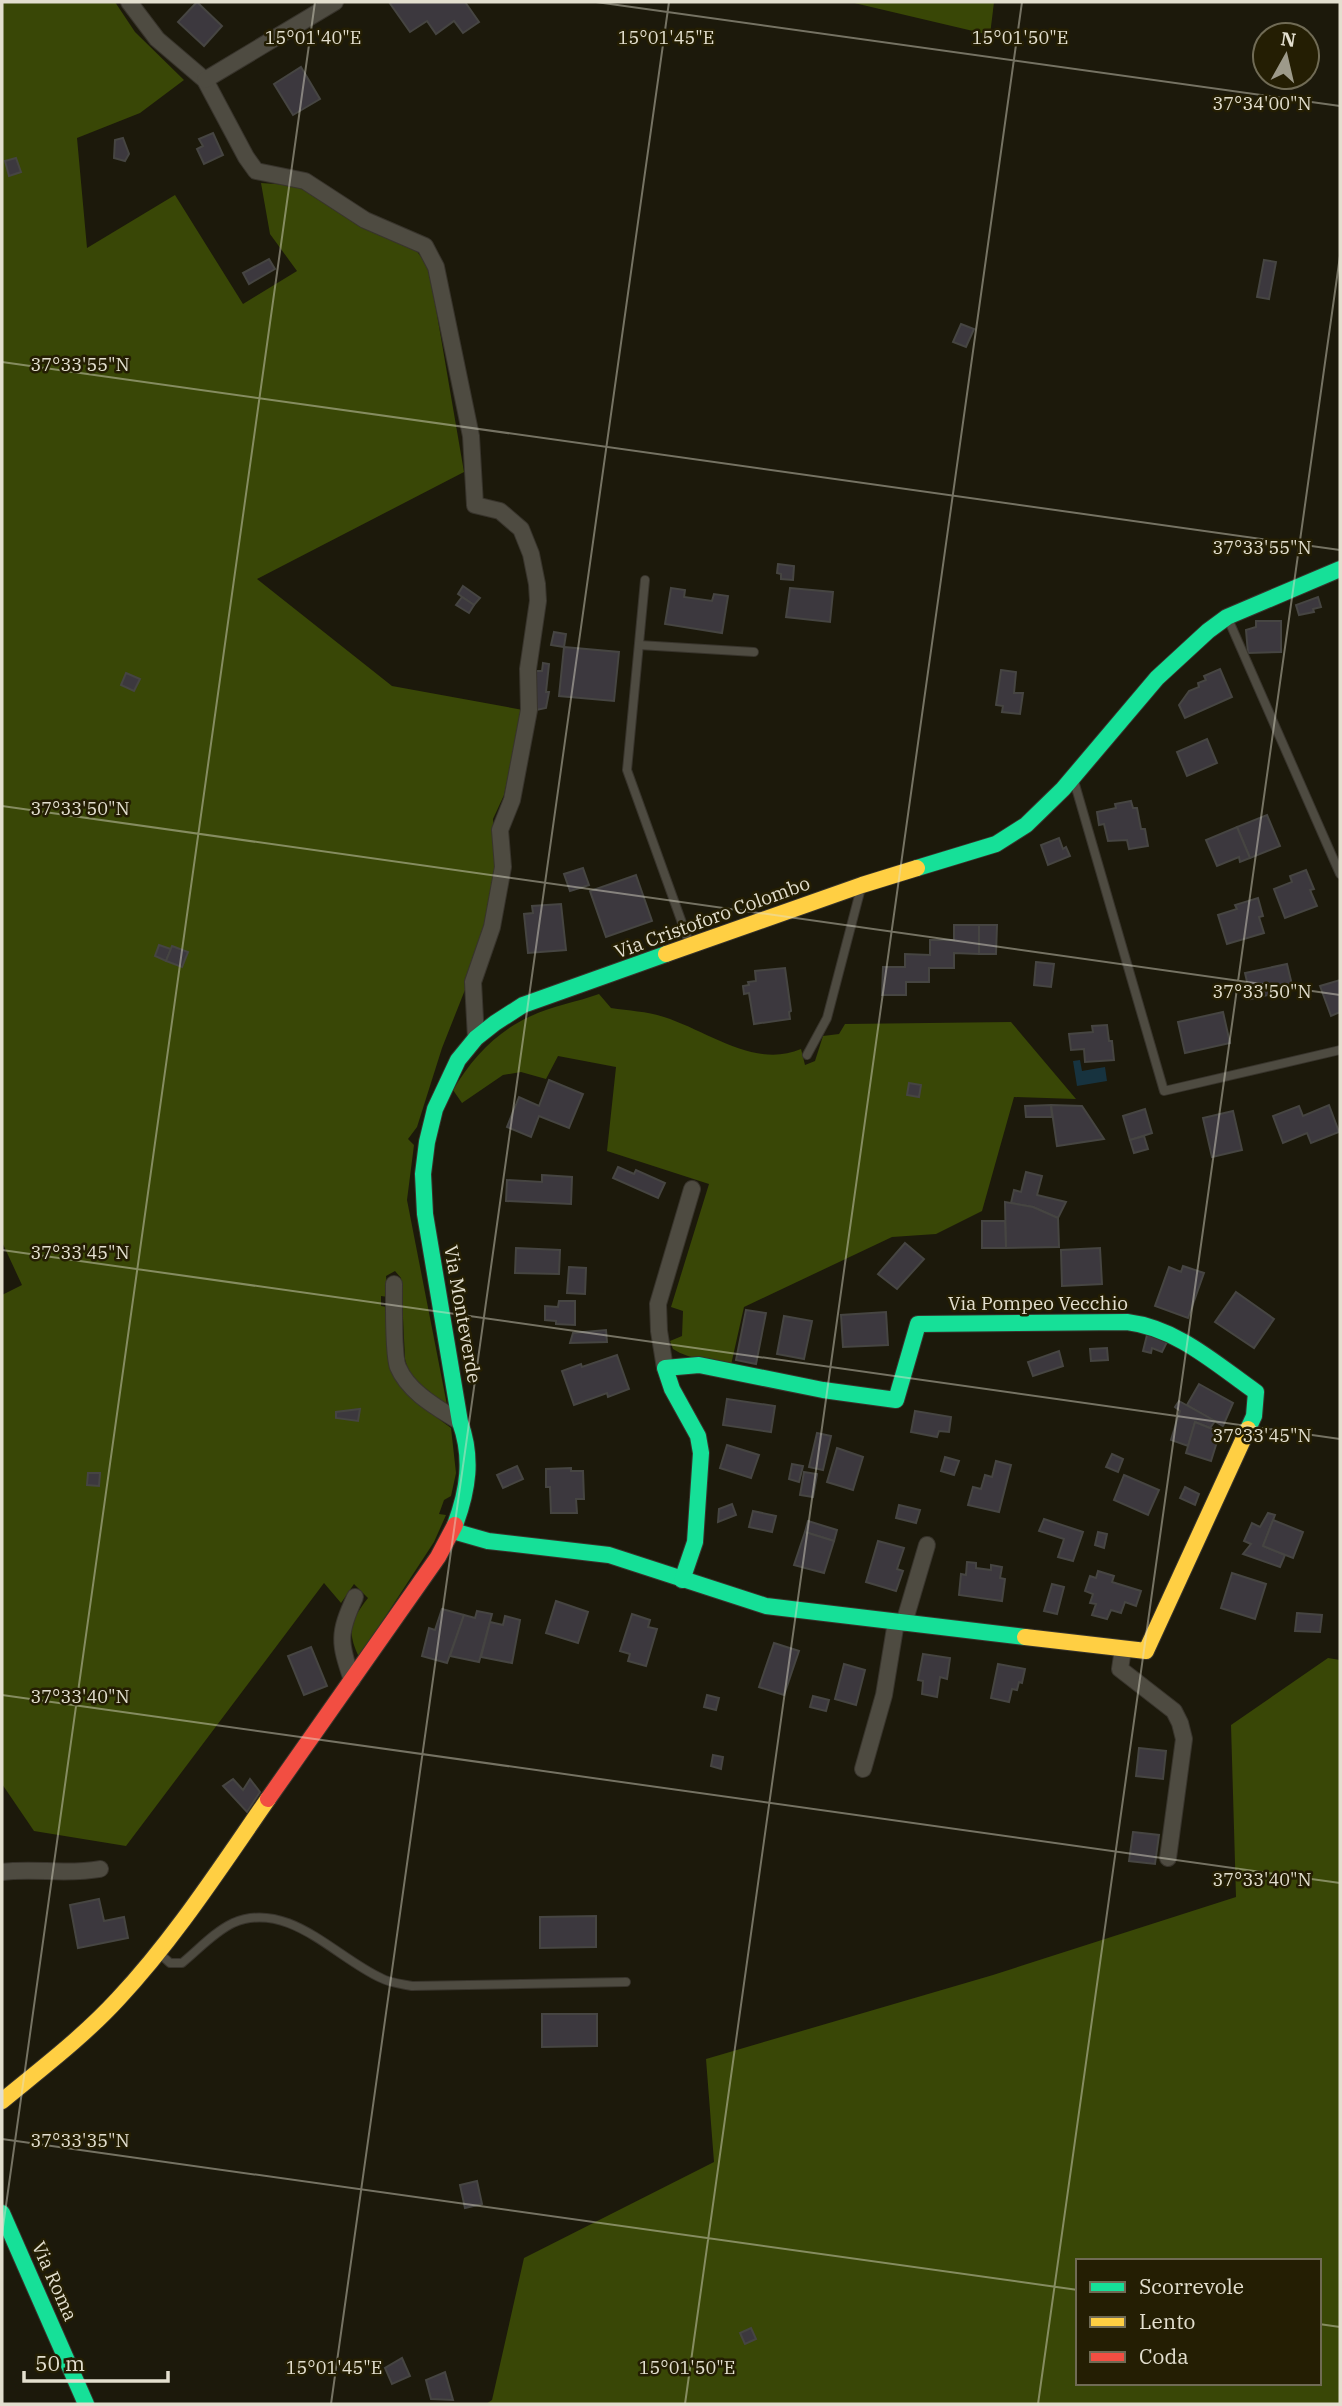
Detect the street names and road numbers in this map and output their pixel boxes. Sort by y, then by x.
street label: Via Cristoforo Colombo [611,870,813,964]
street label: Via Monteverde [439,1243,487,1385]
street label: Via Pompeo Vecchio [948,1291,1128,1315]
street label: Via Roma [27,2237,83,2325]

